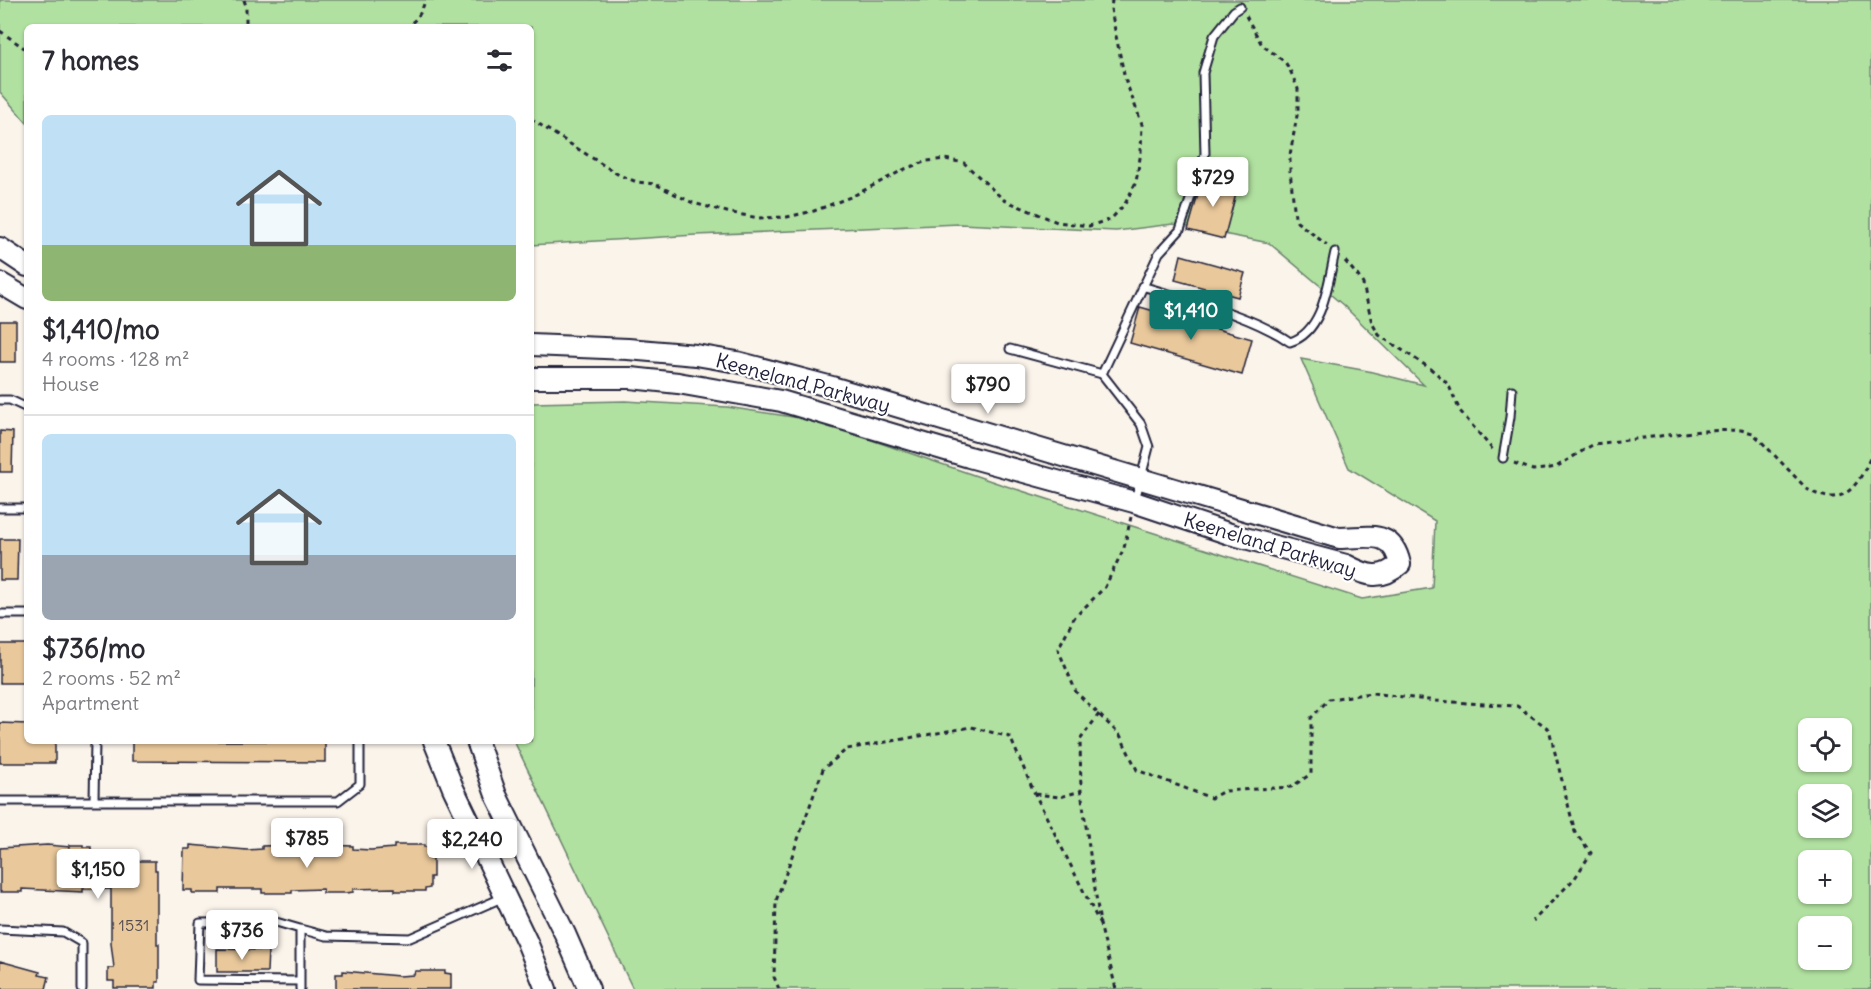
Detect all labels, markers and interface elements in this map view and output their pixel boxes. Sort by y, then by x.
text: 7 homes [42,44,139,77]
icon: filters [483,44,516,77]
icon: home [225,154,333,262]
pin: $729 [1177,157,1249,208]
text: $729 [1191,164,1235,189]
pin: $1,410 [1142,290,1240,341]
text: $1,410 [1164,297,1218,322]
text: $1,410/mo [42,313,160,346]
text: 4 rooms · 128 m² [42,346,190,371]
street label: Keeneland Parkway [713,347,893,418]
pin: $790 [952,364,1024,415]
text: House [42,371,99,396]
text: $790 [965,371,1011,396]
icon: home [225,473,333,581]
street label: Keeneland Parkway [1181,506,1360,583]
text: $736/mo [42,632,145,665]
text: 2 rooms · 52 m² [42,665,181,690]
text: Apartment [42,690,139,715]
map controls [1798,718,1852,970]
button: locate [1798,718,1852,772]
button: layers [1798,784,1852,838]
pin: $785 [271,818,343,869]
pin: $2,240 [423,819,521,870]
text: $785 [285,825,329,850]
text: $2,240 [441,826,503,851]
pin: $1,150 [49,849,147,900]
button: + [1798,850,1852,904]
text: $1,150 [71,856,125,881]
pin: $736 [206,910,278,961]
house number: 1531 [119,915,149,935]
button: − [1798,916,1852,970]
text: $736 [220,917,264,942]

